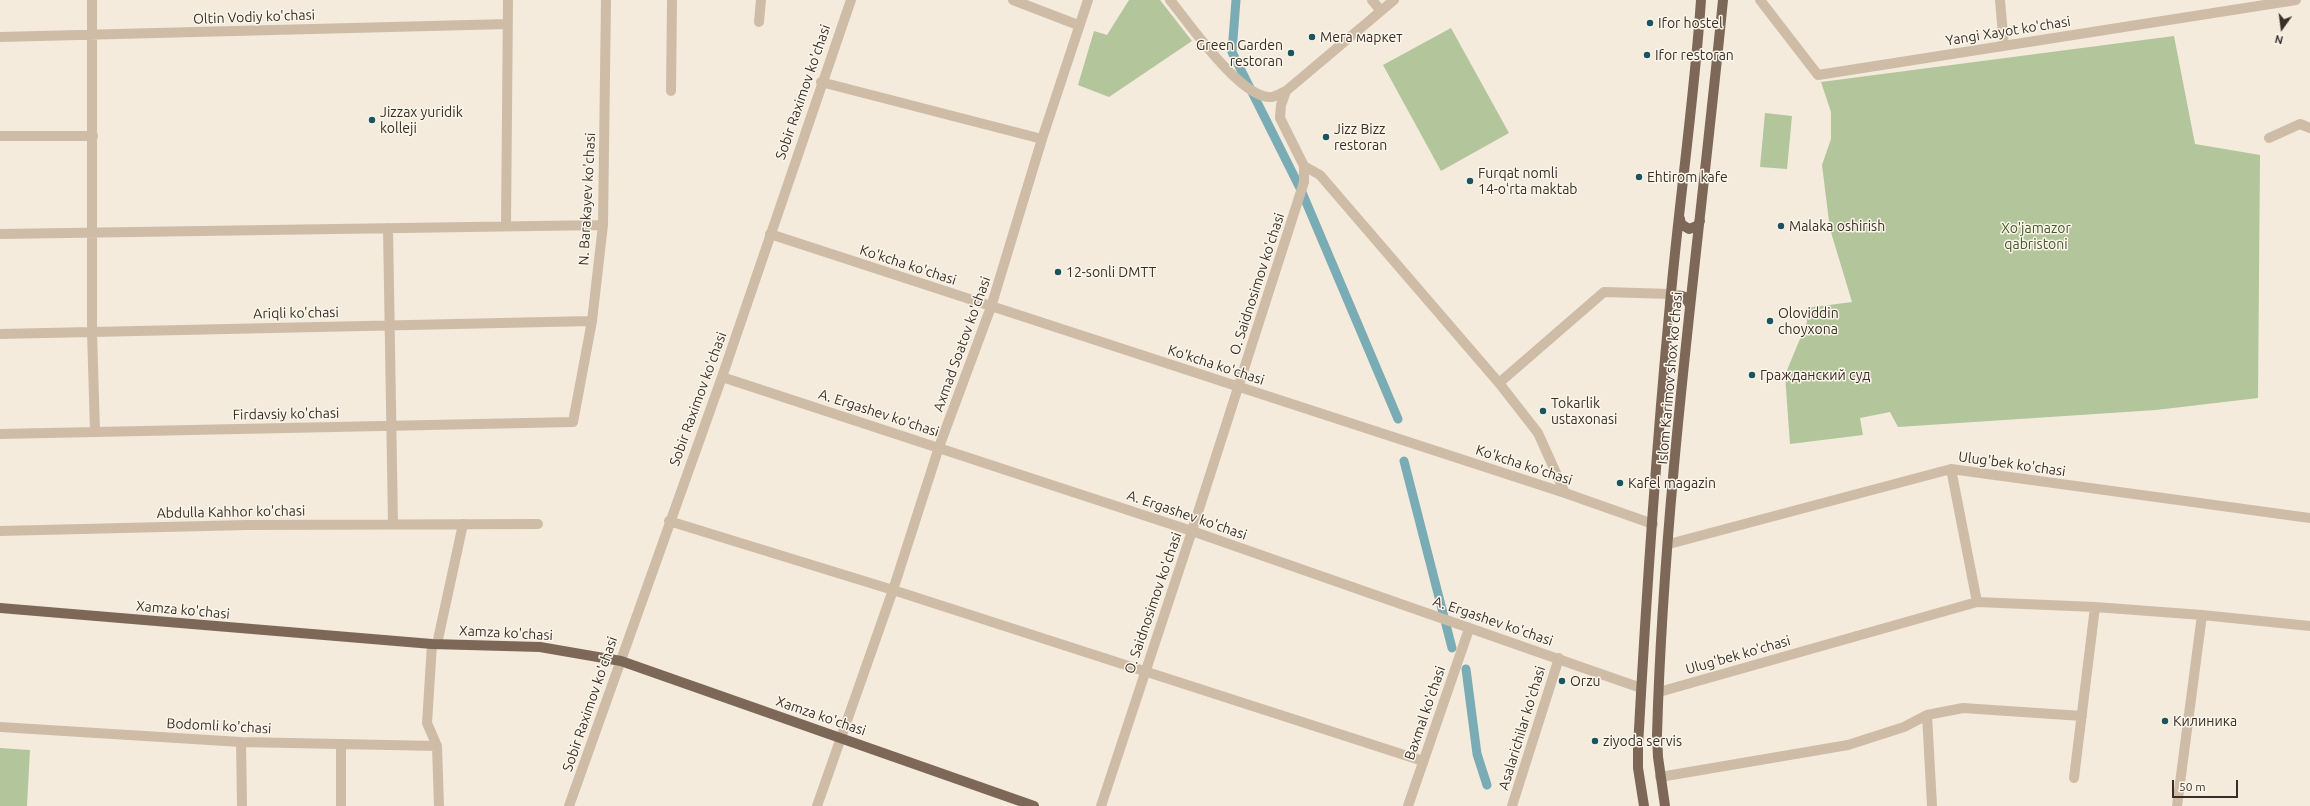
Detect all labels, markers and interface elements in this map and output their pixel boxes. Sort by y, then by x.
street label: Oltin Vodiy ko'chasi [193,6,315,28]
north arrow [2262,8,2302,48]
street label: Yangi Xayot ko'chasi [1944,13,2072,49]
place label: Ifor hostel [1658,15,1723,31]
marker: Ifor hostel [1645,18,1655,28]
street label: Sobir Raximov ko'chasi [772,22,834,162]
place label: Мега маркет [1320,29,1402,45]
marker: Мега маркет [1307,32,1317,42]
text: N [2274,33,2285,46]
place label: Green Garden restoran [1196,37,1283,70]
place label: Ifor restoran [1655,47,1734,63]
marker: Green Garden restoran [1286,48,1296,58]
marker: Ifor restoran [1642,50,1652,60]
place label: Jizzax yuridik kolleji [380,104,463,136]
marker: Jizzax yuridik kolleji [367,115,377,125]
place label: Jizz Bizz restoran [1334,121,1387,154]
street label: N. Barakayev ko'chasi [575,132,599,266]
marker: Jizz Bizz restoran [1321,132,1331,142]
place label: Furqat nomli 14-oʻrta maktab [1478,165,1578,198]
place label: Ehtirom kafe [1647,169,1728,185]
marker: Ehtirom kafe [1634,172,1644,182]
marker: Furqat nomli 14-oʻrta maktab [1465,176,1475,186]
street label: O. Saidnosimov ko'chasi [1226,211,1288,357]
place label: Malaka oshirish [1789,218,1885,234]
park label: Xo'jamazor qabristoni [2001,220,2071,252]
marker: Malaka oshirish [1776,221,1786,231]
street label: Ko'kcha ko'chasi [858,241,958,289]
place label: 12-sonli DMTT [1066,264,1156,280]
marker: 12-sonli DMTT [1053,267,1063,277]
street label: Axmad Soatov ko'chasi [930,274,994,414]
street label: Islom Karimov shox ko'chasi [1654,291,1686,465]
street label: Ariqli ko'chasi [253,304,339,322]
place label: Oloviddin choyxona [1778,305,1839,338]
marker: Oloviddin choyxona [1765,316,1775,326]
street label: Sobir Raximov ko'chasi [666,330,730,468]
street label: Ko'kcha ko'chasi [1166,341,1266,389]
place label: Гражданский суд [1760,367,1870,383]
marker: Гражданский суд [1747,370,1757,380]
street label: A. Ergashev ko'chasi [817,386,941,440]
place label: Tokarlik ustaxonasi [1551,395,1617,428]
street label: Firdavsiy ko'chasi [232,405,340,423]
marker: Tokarlik ustaxonasi [1538,406,1548,416]
street label: Ko'kcha ko'chasi [1474,441,1574,489]
street label: Ulug'bek ko'chasi [1957,448,2067,480]
place label: Kafel magazin [1628,475,1716,491]
marker: Kafel magazin [1615,478,1625,488]
street label: A. Ergashev ko'chasi [1125,487,1249,543]
street label: Abdulla Kahhor ko'chasi [156,502,306,522]
street label: O. Saidnosimov ko'chasi [1121,530,1185,676]
street label: A. Ergashev ko'chasi [1431,593,1555,649]
street label: Xamza ko'chasi [135,598,231,622]
street label: Xamza ko'chasi [459,622,553,644]
street label: Ulug'bek ko'chasi [1684,632,1792,678]
street label: Sobir Raximov ko'chasi [559,634,621,774]
street label: Baxmal ko'chasi [1401,664,1449,762]
street label: Asalarichilar ko'chasi [1495,664,1549,792]
place label: Orzu [1570,673,1601,689]
marker: Orzu [1557,676,1567,686]
street label: Xamza ko'chasi [774,693,868,739]
place label: Килиника [2173,713,2237,729]
street label: Bodomli ko'chasi [166,715,272,737]
marker: Килиника [2160,716,2170,726]
place label: ziyoda servis [1603,733,1682,749]
marker: ziyoda servis [1590,736,1600,746]
scale bar [2174,772,2240,798]
text: 50 m [2179,780,2206,793]

